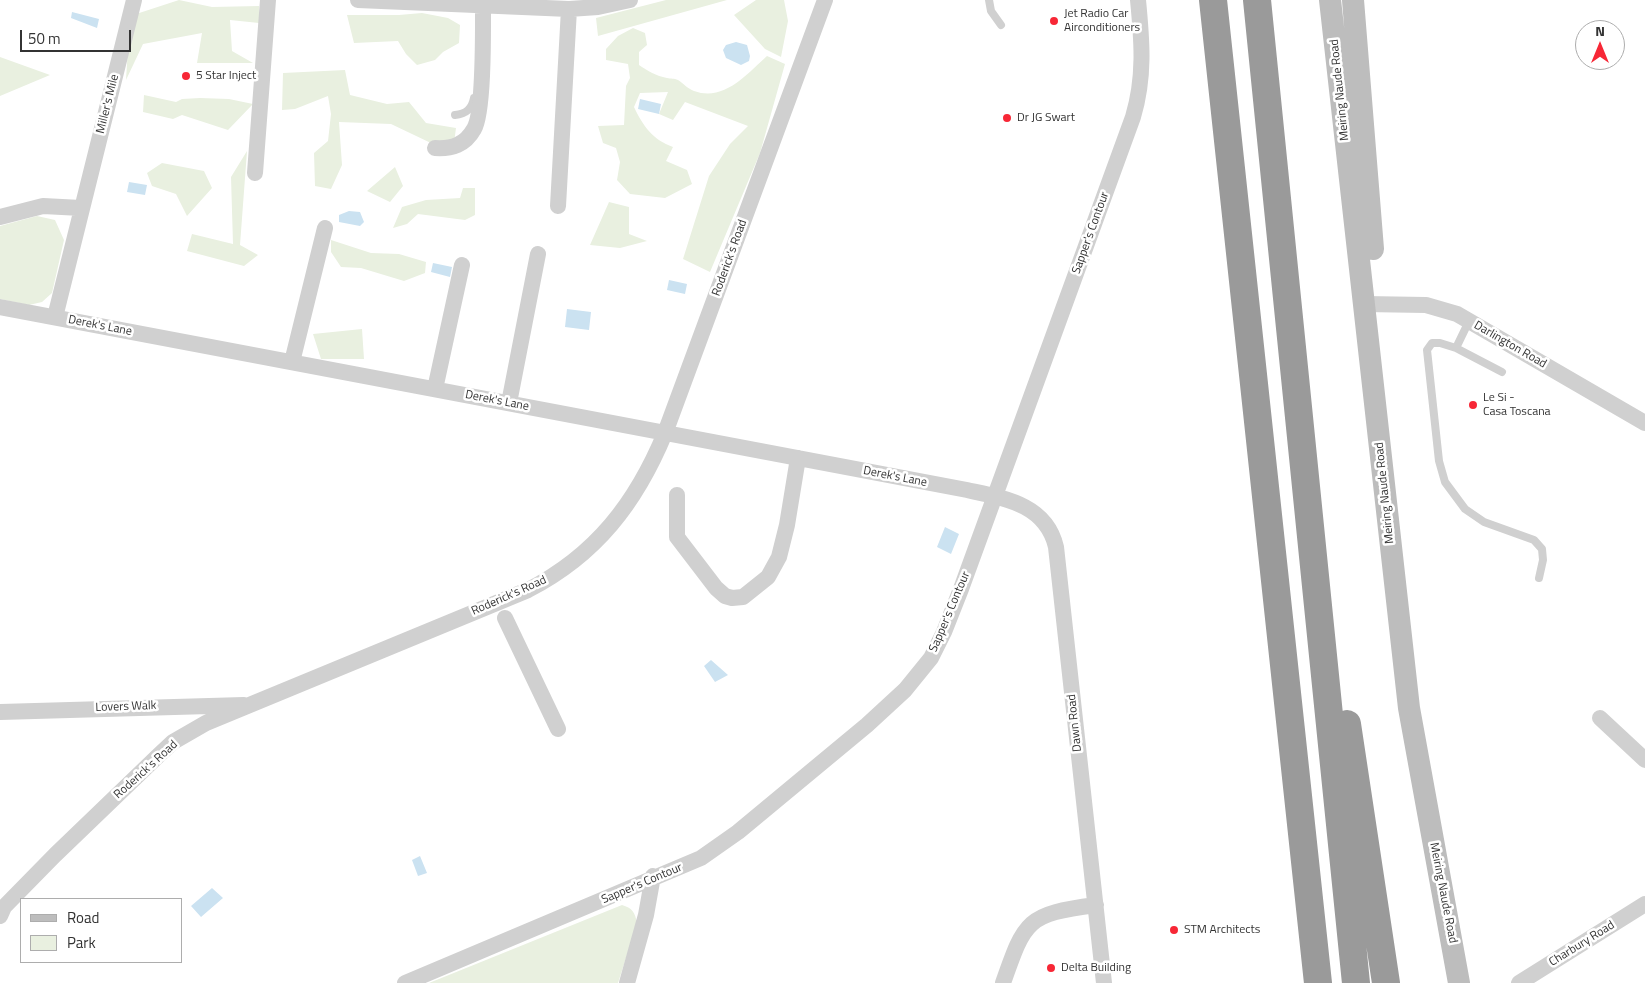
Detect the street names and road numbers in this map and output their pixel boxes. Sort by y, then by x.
street label: Meiring Naude Road [1327,38,1353,142]
street label: Miller's Mile [94,73,122,135]
street label: Sapper's Contour [1069,190,1113,276]
street label: Roderick's Road [709,218,751,298]
street label: Derek's Lane [67,313,133,339]
street label: Darlington Road [1471,318,1549,372]
street label: Derek's Lane [464,388,530,414]
street label: Meiring Naude Road [1372,441,1398,545]
street label: Derek's Lane [862,464,928,490]
street label: Sapper's Contour [927,569,973,655]
street label: Roderick's Road [469,573,549,619]
street label: Dawn Road [1065,693,1085,753]
street label: Lovers Walk [95,699,157,715]
street label: Roderick's Road [111,738,181,802]
street label: Meiring Naude Road [1426,841,1460,945]
street label: Sapper's Contour [599,861,685,907]
street label: Charbury Road [1547,918,1617,970]

